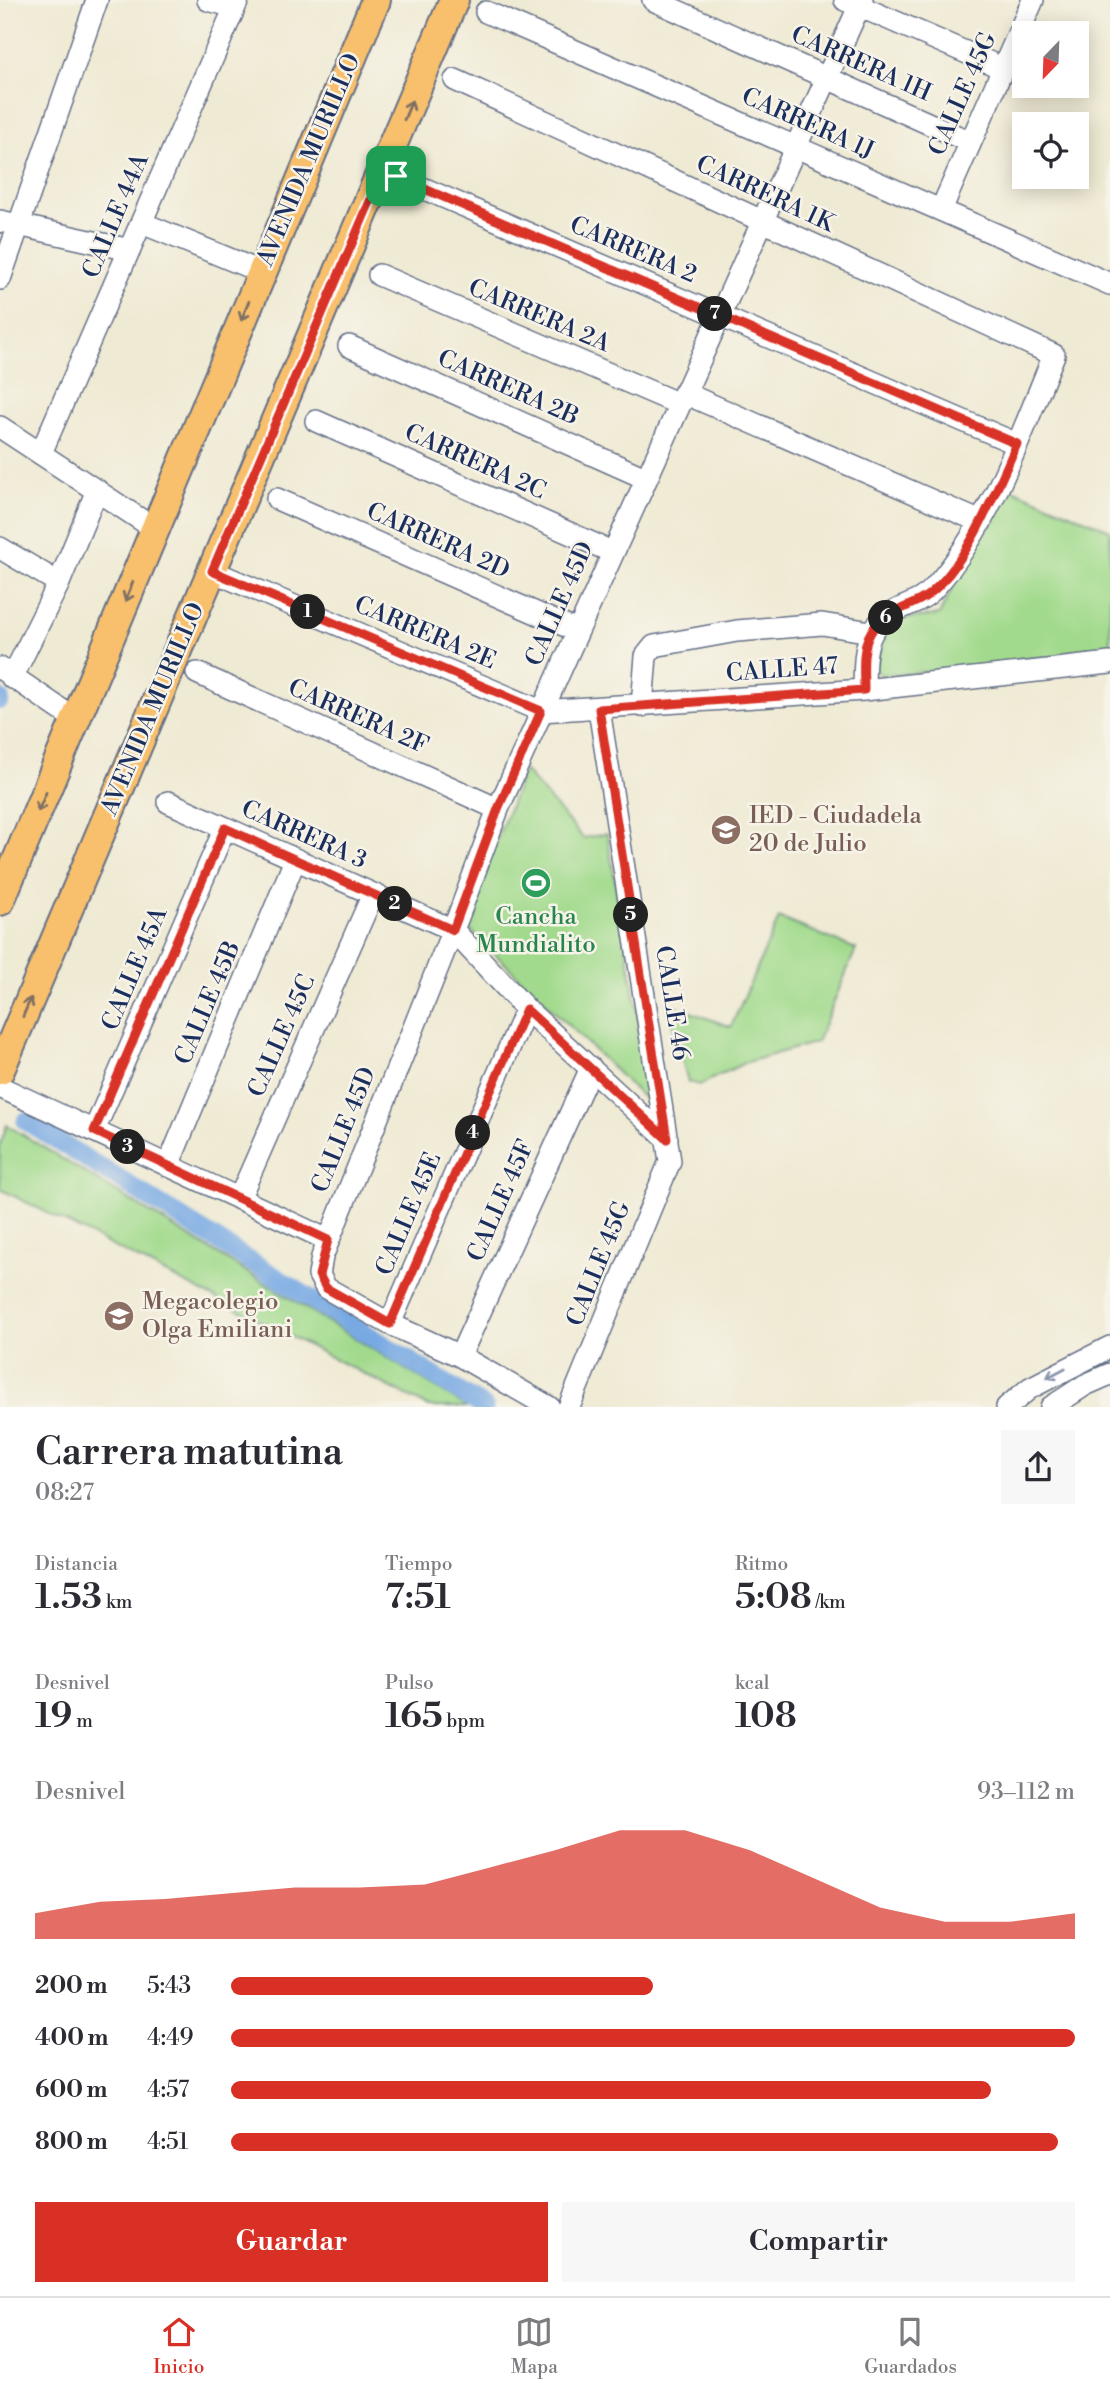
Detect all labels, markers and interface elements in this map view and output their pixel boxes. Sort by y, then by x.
street label: CARRERA 1H [786,20,936,108]
north arrow [1012,21,1088,98]
map controls [1012,21,1089,189]
street label: CALLE 45G [922,27,1004,160]
street label: AVENIDA MURILLO [250,49,367,272]
street label: CARRERA 1J [737,81,879,167]
one-way arrow [403,99,416,121]
button: locate [1012,112,1089,189]
pin [366,146,426,206]
street label: CALLE 44A [76,149,156,283]
street label: CARRERA 1K [691,149,840,240]
icon: arrive [377,157,415,195]
street label: CARRERA 2 [565,210,701,290]
street label: CARRERA 2A [464,273,615,360]
pin: 7 [698,296,732,332]
one-way arrow [238,300,251,322]
text: 7 [709,301,720,325]
street label: CARRERA 2B [433,343,583,433]
street label: CARRERA 2C [400,418,550,506]
street label: CARRERA 2D [362,496,514,586]
street label: CALLE 45D [519,537,601,671]
one-way arrow [122,581,135,602]
street label: CARRERA 2E [350,590,500,676]
pin: 1 [290,594,326,630]
street label: AVENIDA MURILLO [94,598,211,821]
text: 1 [303,599,312,623]
pin: 6 [868,600,903,636]
text: 6 [880,605,891,629]
street label: CALLE 47 [725,651,839,689]
street label: CARRERA 2F [283,673,433,761]
one-way arrow [35,791,48,812]
street label: CARRERA 3 [237,794,371,876]
place label: IED - Ciudadela 20 de Julio [749,801,922,859]
school or university icon: IED - Ciudadela 20 de Julio [709,813,743,847]
sports icon: Cancha Mundialito [519,866,553,900]
pin: 2 [378,886,412,922]
text: 2 [389,891,400,915]
pin: 5 [614,898,648,932]
street label: CALLE 45A [96,902,175,1035]
place label: Cancha Mundialito [476,902,596,960]
text: 5 [625,902,636,926]
street label: CALLE 45B [169,937,247,1069]
street label: CALLE 46 [648,943,696,1063]
street label: CALLE 45C [242,970,322,1102]
one-way arrow [21,997,34,1019]
street label: CALLE 45D [305,1063,383,1197]
pin: 4 [456,1116,490,1150]
text: 4 [466,1120,479,1144]
pin: 3 [110,1130,146,1164]
text: 3 [122,1134,133,1158]
street label: CALLE 45F [461,1135,541,1267]
street label: CALLE 45E [370,1148,448,1280]
street label: CALLE 45G [560,1197,638,1331]
place label: Megacolegio Olga Emiliani [142,1287,292,1345]
school or university icon: Megacolegio Olga Emiliani [102,1299,136,1333]
one-way arrow [1047,1366,1067,1380]
text: Carrera matutina [35,1429,343,1476]
button: share [1001,1430,1075,1504]
text: 08:27 [35,1479,94,1507]
text: Distancia [35,1552,118,1576]
text: Tiempo [385,1552,452,1576]
text: Ritmo [735,1552,788,1576]
text: 1.53 [35,1576,102,1619]
text: 7:51 [385,1576,451,1619]
text: 5:08 [735,1576,812,1619]
text: km [102,1590,133,1614]
text: /km [812,1590,846,1614]
text: Desnivel [35,1671,110,1695]
text: Pulso [385,1671,434,1695]
text: kcal [735,1671,769,1695]
text: 19 [35,1695,72,1738]
text: 165 [385,1695,443,1738]
text: 108 [735,1695,797,1738]
text: m [72,1709,93,1733]
text: bpm [443,1709,485,1733]
text: Desnivel [35,1778,125,1806]
text: 93–112 m [977,1778,1075,1806]
text: 200 m [35,1972,107,2000]
text: 5:43 [147,1972,191,2000]
text: 400 m [35,2024,108,2052]
text: 4:49 [147,2024,194,2052]
text: 600 m [35,2076,108,2104]
text: 4:57 [147,2076,189,2104]
text: 800 m [35,2128,108,2156]
text: 4:51 [147,2128,188,2156]
button: Guardar [35,2202,548,2282]
button: Compartir [562,2202,1075,2282]
tab: Inicio [153,2313,205,2379]
tab: Mapa [511,2313,558,2379]
tab: Guardados [864,2313,957,2379]

